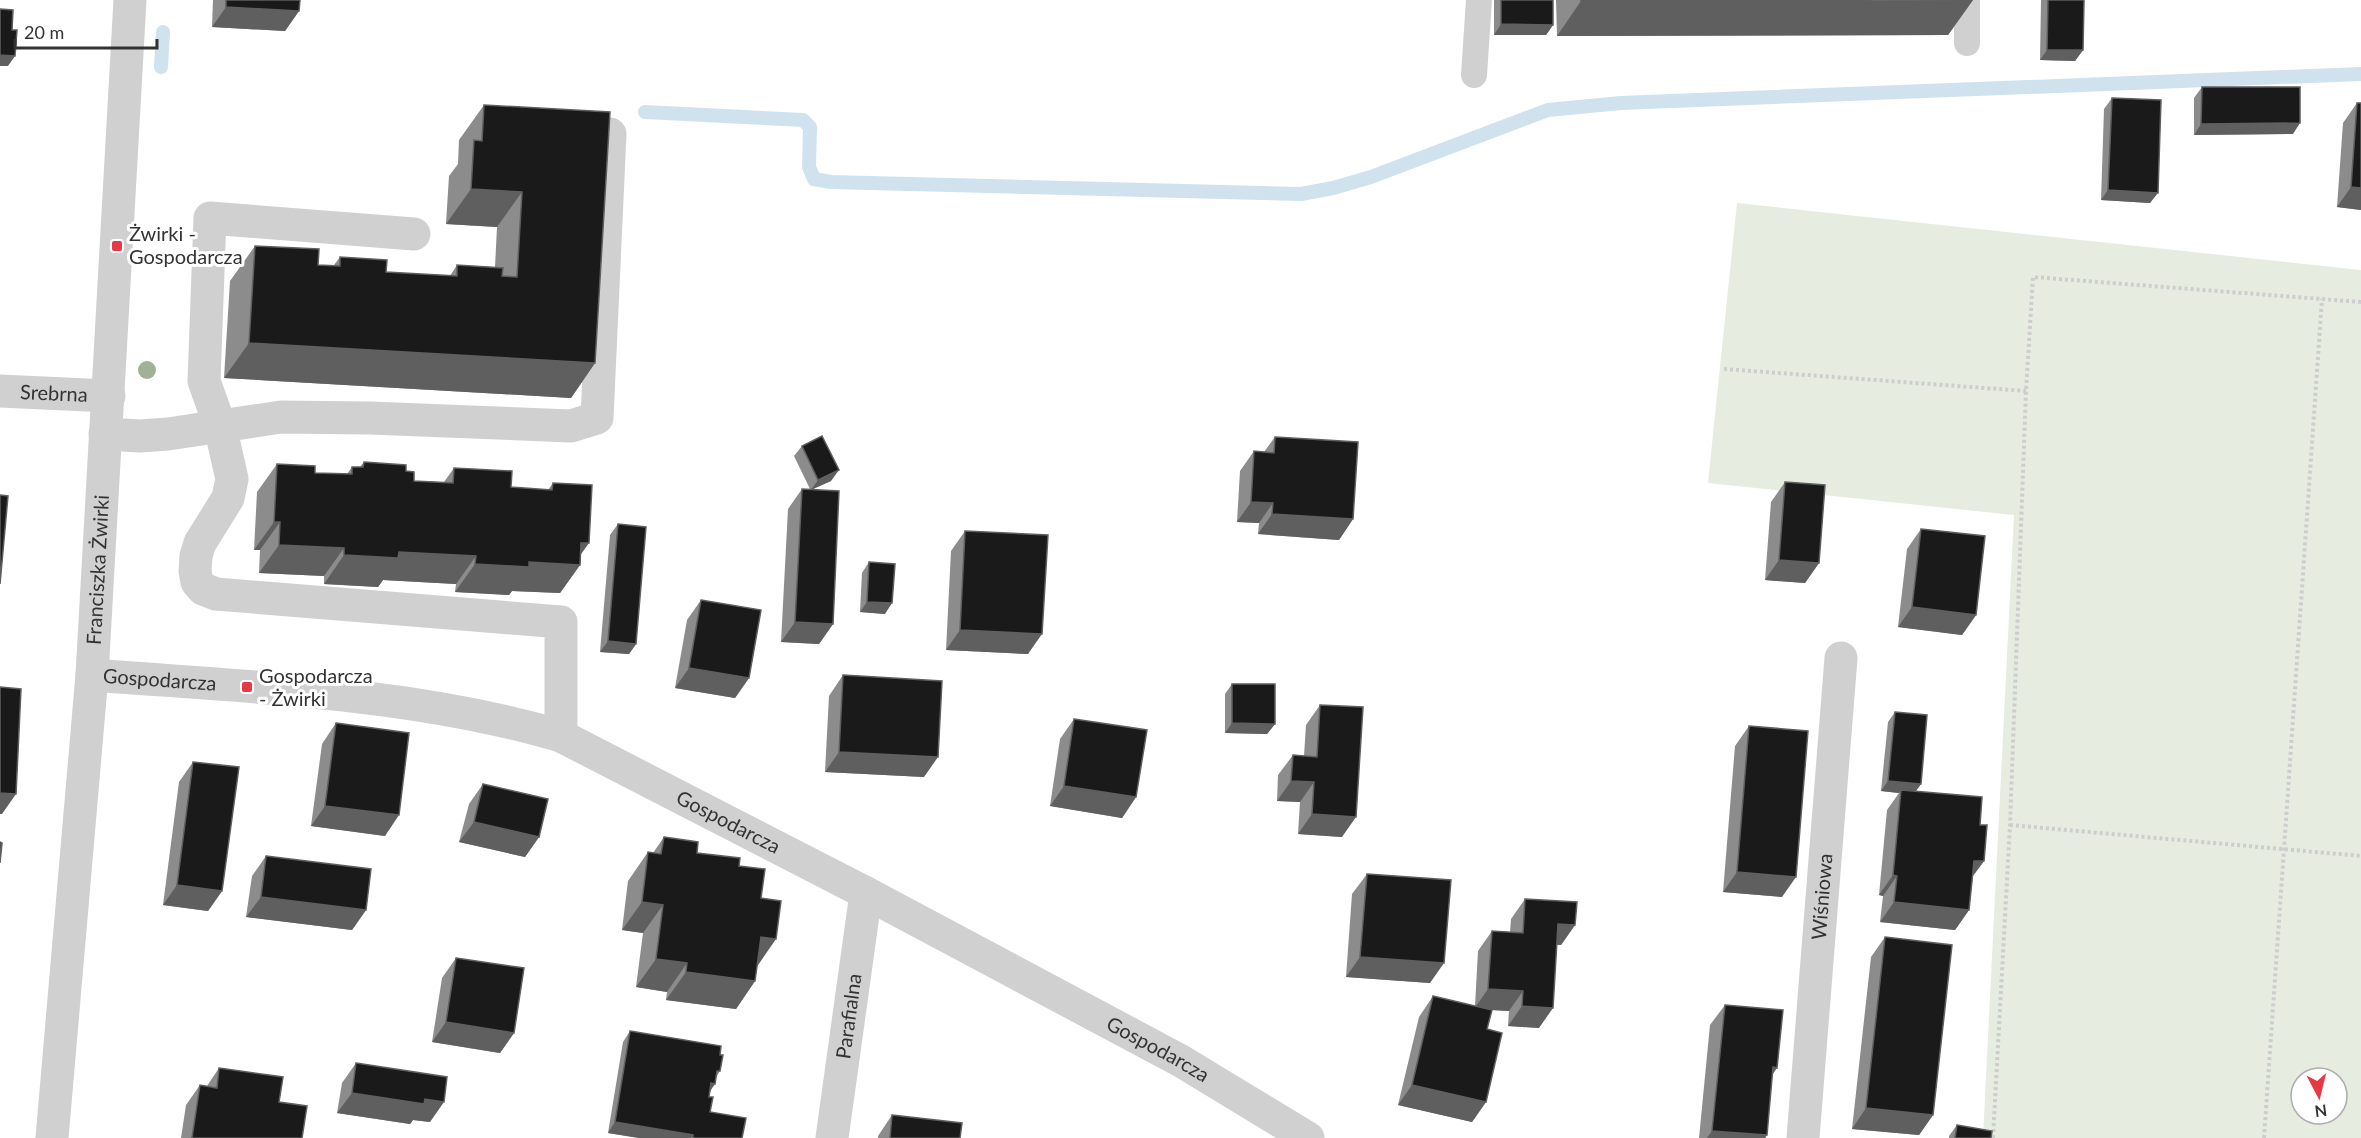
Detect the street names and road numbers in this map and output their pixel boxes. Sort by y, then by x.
street label: Srebrna [20,379,88,406]
street label: Franciszka Żwirki [81,494,113,646]
street label: Gospodarcza [102,663,217,695]
street label: Gospodarcza [673,785,785,858]
street label: Wiśniowa [1806,852,1836,941]
street label: Parafialna [830,972,866,1060]
street label: Gospodarcza [1103,1011,1214,1086]

